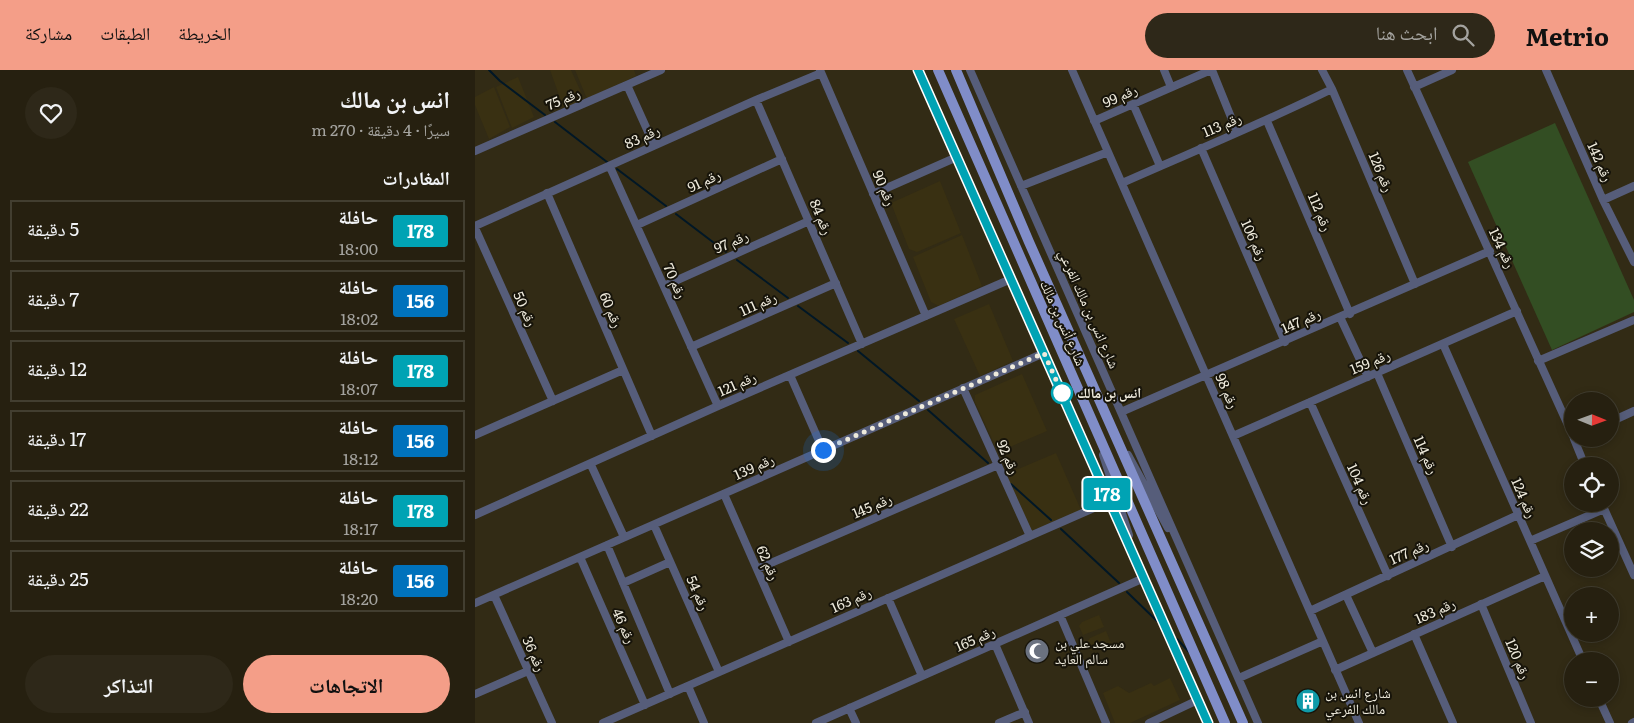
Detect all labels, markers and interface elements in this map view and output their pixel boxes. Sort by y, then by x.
search box [1145,13,1495,58]
text: ابحث هنا [1376,18,1437,46]
text: Metrio [1525,18,1609,53]
text: مشاركة [25,19,72,46]
text: الطبقات [100,19,150,46]
text: الخريطة [178,19,231,46]
icon: search [1449,21,1477,49]
street label: رقم 99 [1099,79,1141,112]
text: انس بن مالك [340,80,450,115]
street label: رقم 75 [542,82,583,115]
button: heart [25,87,77,139]
street label: رقم 113 [1199,107,1245,142]
text: سيرًا · 4 دقيقة · 270 m [311,117,450,141]
street label: رقم 83 [621,119,663,154]
street label: رقم 142 [1582,139,1618,185]
street label: رقم 126 [1364,148,1399,195]
text: المغادرات [383,163,450,191]
street label: رقم 91 [684,164,724,197]
street label: رقم 90 [868,167,901,209]
street label: رقم 112 [1303,189,1338,234]
street label: رقم 84 [805,196,838,238]
text: حافلة [339,202,378,230]
text: 5 دقيقة [27,214,79,242]
street label: رقم 106 [1236,216,1273,264]
text: 178 [407,217,434,244]
street label: رقم 134 [1484,224,1521,271]
street label: رقم 97 [710,225,751,258]
text: 18:00 [339,236,378,260]
street label: شارع انس بن مالك الفرعي [1052,246,1125,372]
street label: رقم 70 [658,260,693,302]
text: حافلة [339,272,378,300]
street label: شارع أنس بن مالك [1035,277,1092,369]
text: 7 دقيقة [27,284,79,312]
street label: رقم 111 [736,286,780,321]
text: 156 [407,287,434,314]
street label: رقم 50 [508,288,543,330]
street label: رقم 60 [595,289,628,331]
street label: رقم 147 [1278,303,1324,338]
text: 18:02 [340,306,378,330]
text: حافلة [339,342,378,370]
street label: رقم 159 [1347,344,1393,379]
text: 12 دقيقة [27,354,87,382]
text: 178 [407,357,434,384]
street label: رقم 121 [714,366,759,401]
street label: رقم 98 [1210,370,1244,412]
text: 18:07 [340,376,378,400]
marker: انس بن مالك [1051,382,1073,404]
place label: انس بن مالك [1077,382,1141,402]
north arrow [1564,392,1619,448]
map controls [1564,392,1619,707]
text: حافلة [339,412,378,440]
text: 17 دقيقة [27,424,86,452]
text: 156 [407,427,434,454]
street label: رقم 114 [1409,432,1444,477]
street label: رقم 92 [992,436,1025,477]
your location [811,438,836,463]
text: 18:12 [343,446,378,470]
street label: رقم 139 [730,448,777,485]
button: locate [1564,457,1619,512]
street label: رقم 104 [1342,460,1379,508]
street label: رقم 124 [1506,474,1543,521]
line badge: 178 [1078,478,1136,510]
text: 178 [1093,480,1121,507]
text: حافلة [339,482,378,510]
street label: رقم 145 [849,488,895,523]
text: 22 دقيقة [27,494,89,522]
text: 178 [407,497,434,524]
text: 18:17 [343,516,378,540]
button: layers [1564,522,1619,577]
street label: رقم 177 [1386,534,1432,569]
street label: رقم 62 [752,542,785,584]
text: حافلة [339,552,378,580]
text: 25 دقيقة [27,564,89,592]
text: 156 [407,567,434,594]
street label: رقم 54 [681,572,715,614]
street label: رقم 163 [827,581,874,618]
text: 18:20 [340,586,378,610]
button: + [1564,587,1619,642]
street label: رقم 183 [1411,592,1458,629]
street label: رقم 46 [607,605,642,647]
street label: رقم 165 [951,620,998,657]
place label: مسجد علي بن سالم العايد [1055,632,1124,669]
street label: رقم 36 [517,633,551,675]
street label: رقم 120 [1501,635,1536,682]
mosque icon: مسجد علي بن سالم العايد [1024,638,1050,664]
button: − [1564,652,1619,707]
button: التذاكر [25,655,233,713]
button: الاتجاهات [243,655,450,713]
place label: شارع انس بن مالك الفرعي [1325,682,1391,721]
building icon: شارع انس بن مالك الفرعي [1295,688,1321,714]

